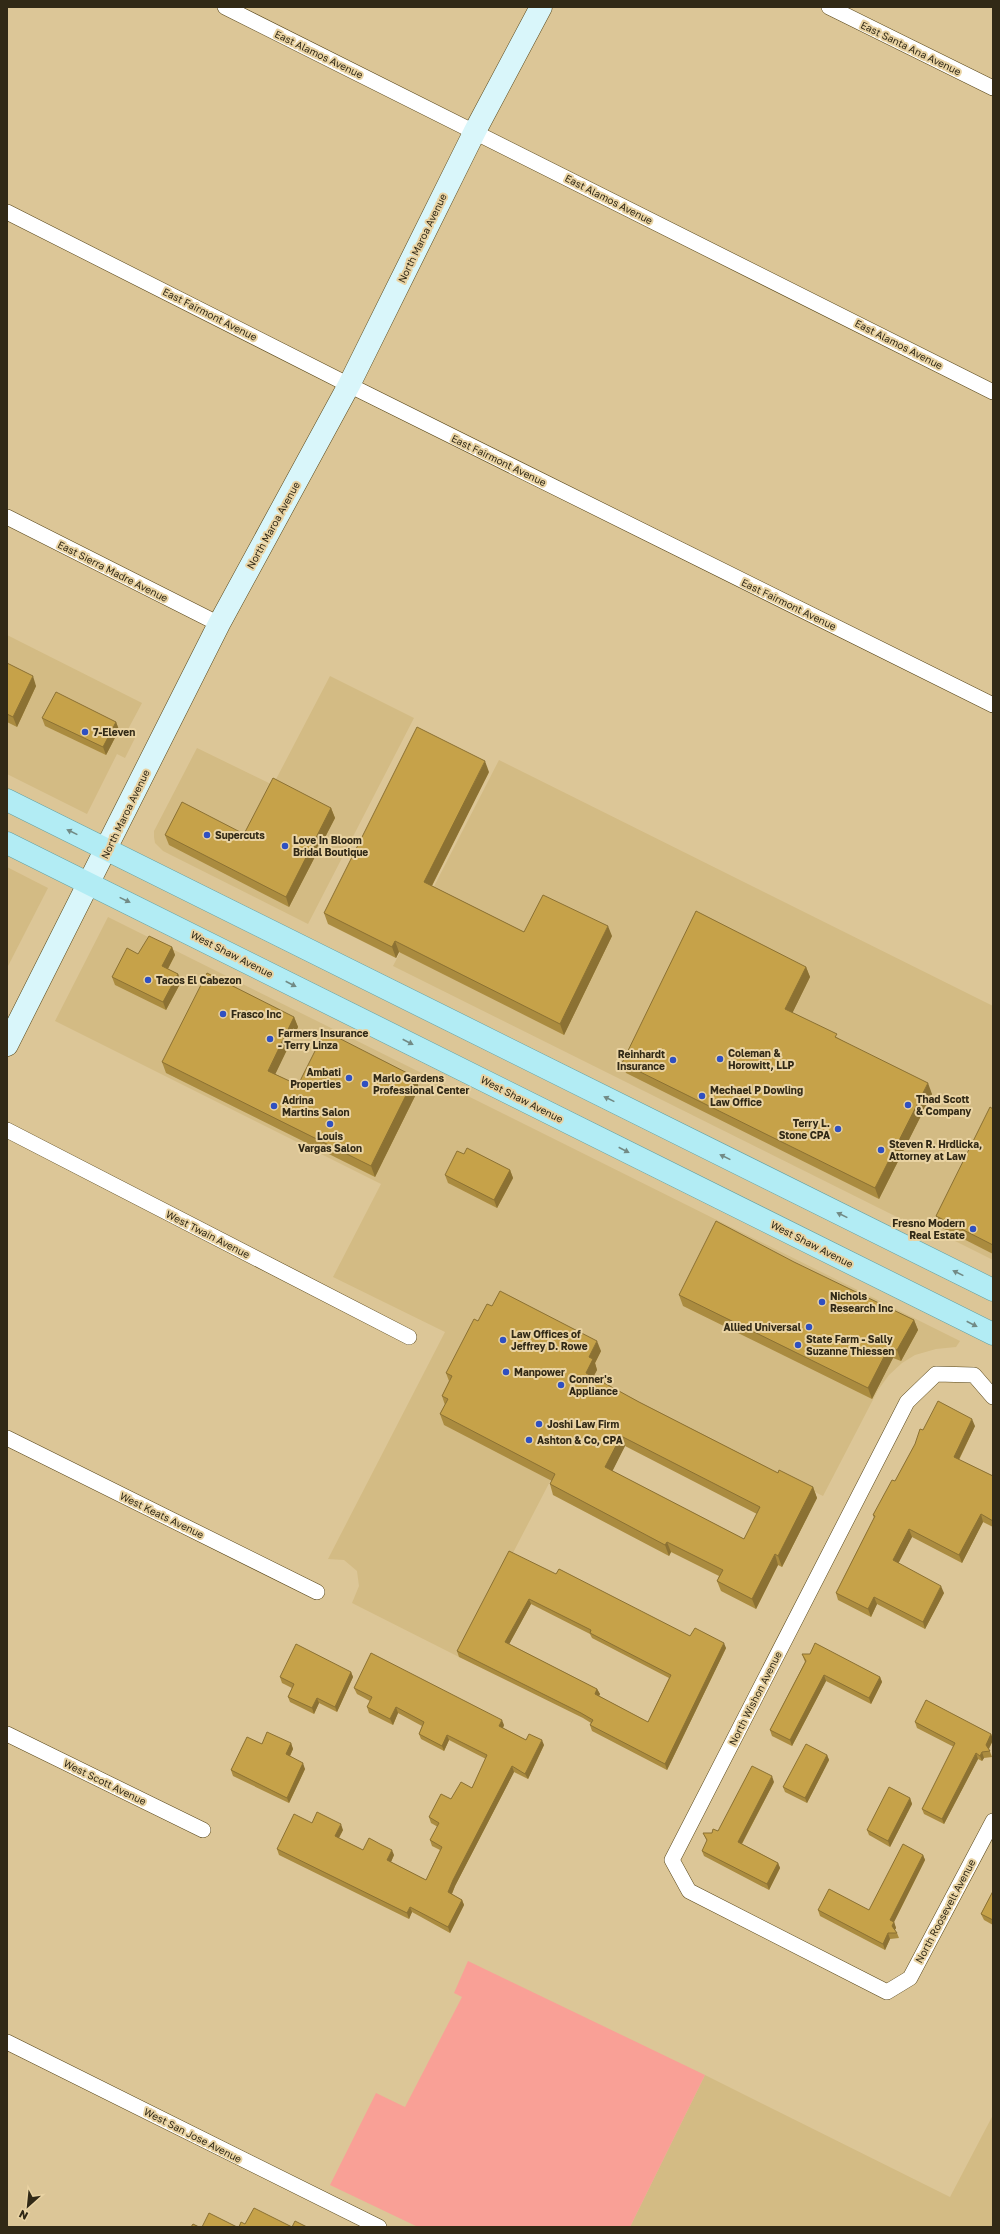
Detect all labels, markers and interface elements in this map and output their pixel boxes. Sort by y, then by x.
street label: East Santa Ana Avenue [859,18,963,78]
street label: East Alamos Avenue [273,27,365,81]
street label: East Alamos Avenue [563,172,655,226]
street label: North Maroa Avenue [395,191,449,285]
street label: East Fairmont Avenue [161,285,259,343]
street label: East Alamos Avenue [853,317,945,371]
street label: East Fairmont Avenue [450,432,549,488]
street label: North Maroa Avenue [244,479,302,571]
street label: East Sierra Madre Avenue [56,538,170,604]
street label: East Fairmont Avenue [740,576,839,632]
place label: 7-Eleven [93,726,135,738]
marker: 7-Eleven [80,727,90,737]
street label: North Maroa Avenue [98,767,152,861]
one-way arrow [66,829,78,836]
place label: Supercuts [215,829,265,841]
marker: Supercuts [202,830,212,840]
place label: Love In Bloom Bridal Boutique [293,834,368,858]
marker: Love In Bloom Bridal Boutique [280,841,290,851]
one-way arrow [119,897,131,904]
street label: West Shaw Avenue [189,928,275,980]
place label: Tacos El Cabezon [156,974,241,986]
marker: Tacos El Cabezon [143,975,153,985]
one-way arrow [285,981,297,987]
place label: Frasco Inc [231,1008,282,1020]
marker: Frasco Inc [218,1009,228,1019]
place label: Farmers Insurance - Terry Linza [278,1027,368,1051]
marker: Farmers Insurance - Terry Linza [265,1034,275,1044]
one-way arrow [402,1039,413,1045]
place label: Coleman & Horowitt, LLP [728,1047,795,1071]
place label: Reinhardt Insurance [617,1048,665,1072]
marker: Coleman & Horowitt, LLP [715,1054,725,1064]
marker: Reinhardt Insurance [668,1055,678,1065]
place label: Ambati Properties [290,1066,341,1090]
place label: Marlo Gardens Professional Center [373,1072,469,1096]
marker: Ambati Properties [344,1073,354,1083]
street label: West Shaw Avenue [479,1073,565,1125]
marker: Marlo Gardens Professional Center [360,1079,370,1089]
place label: Mechael P Dowling Law Office [710,1084,803,1108]
marker: Mechael P Dowling Law Office [697,1091,707,1101]
place label: Thad Scott & Company [916,1093,971,1117]
place label: Adrina Martins Salon [282,1094,350,1118]
one-way arrow [603,1096,615,1103]
marker: Thad Scott & Company [903,1100,913,1110]
marker: Adrina Martins Salon [269,1101,279,1111]
place label: Terry L. Stone CPA [779,1117,830,1141]
marker: Louis Vargas Salon [325,1119,335,1129]
marker: Terry L. Stone CPA [833,1124,843,1134]
place label: Louis Vargas Salon [298,1130,362,1154]
place label: Steven R. Hrdlicka, Attorney at Law [889,1138,982,1162]
marker: Steven R. Hrdlicka, Attorney at Law [876,1145,886,1155]
one-way arrow [618,1147,630,1153]
one-way arrow [720,1154,731,1160]
street label: West Twain Avenue [164,1208,252,1260]
one-way arrow [836,1212,847,1218]
place label: Fresno Modern Real Estate [892,1217,965,1241]
street label: West Shaw Avenue [769,1218,855,1270]
marker: Fresno Modern Real Estate [968,1224,978,1234]
one-way arrow [952,1270,964,1276]
place label: Nichols Research Inc [830,1290,893,1314]
marker: Nichols Research Inc [817,1297,827,1307]
one-way arrow [966,1320,977,1327]
place label: Allied Universal [724,1321,802,1333]
marker: Allied Universal [804,1322,814,1332]
place label: Law Offices of Jeffrey D. Rowe [511,1328,588,1352]
place label: State Farm - Sally Suzanne Thiessen [806,1333,894,1357]
marker: Law Offices of Jeffrey D. Rowe [498,1335,508,1345]
marker: State Farm - Sally Suzanne Thiessen [793,1340,803,1350]
place label: Manpower [514,1366,565,1378]
marker: Manpower [501,1367,511,1377]
place label: Conner's Appliance [569,1373,618,1397]
marker: Conner's Appliance [556,1380,566,1390]
place label: Joshi Law Firm [547,1418,619,1430]
marker: Joshi Law Firm [534,1419,544,1429]
place label: Ashton & Co, CPA [537,1434,623,1446]
marker: Ashton & Co, CPA [524,1435,534,1445]
street label: West Keats Avenue [118,1489,206,1541]
street label: North Wishon Avenue [726,1649,784,1747]
street label: West Scott Avenue [62,1757,148,1807]
street label: North Roosevelt Avenue [912,1857,978,1965]
street label: West San Jose Avenue [142,2105,244,2165]
north arrow [8,2186,48,2226]
text: N [17,2208,30,2223]

